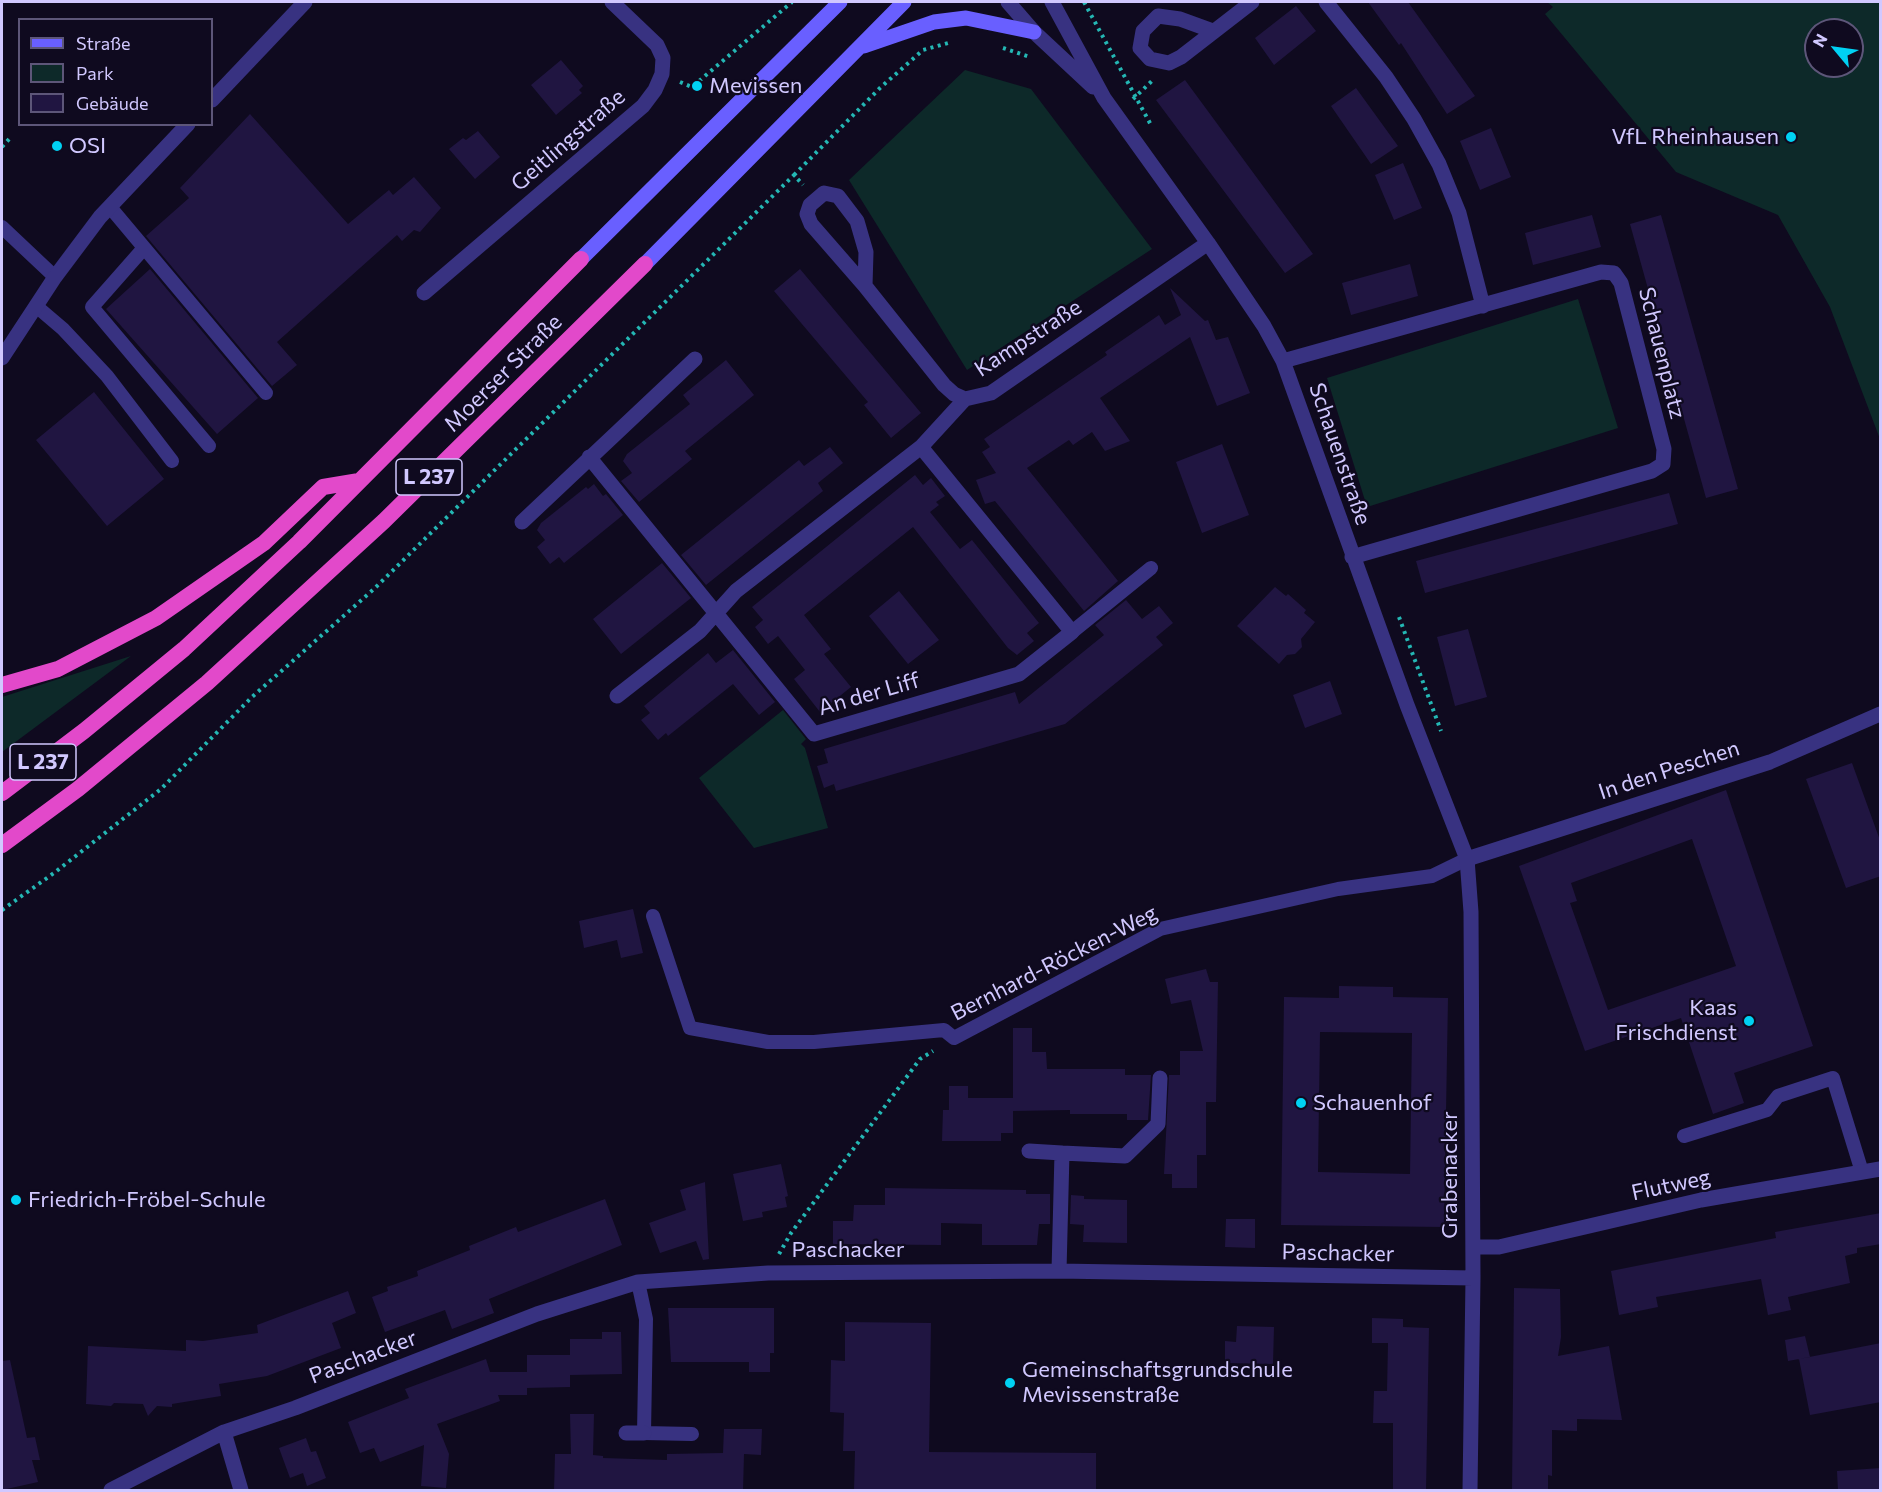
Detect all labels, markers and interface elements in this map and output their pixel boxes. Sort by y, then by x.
legend [18,18,213,126]
north arrow [1804,18,1864,78]
text: N [1808,30,1831,50]
text: Straße [76,32,131,54]
text: Park [76,62,114,84]
place label: Mevissen [709,73,802,99]
marker: Mevissen [690,79,704,93]
street label: Geitlingstraße [506,83,630,197]
text: Gebäude [76,92,149,114]
place label: VfL Rheinhausen [1611,124,1779,150]
marker: VfL Rheinhausen [1784,130,1798,144]
place label: OSI [69,133,106,159]
marker: OSI [50,139,64,153]
street label: Schauenplatz [1633,285,1691,421]
street label: Kampstraße [970,294,1086,382]
street label: Moerser Straße [439,309,567,437]
street label: Schauenstraße [1303,380,1377,528]
road number: L 237 [396,459,462,495]
street label: An der Liff [815,667,923,721]
street label: In den Peschen [1595,735,1743,805]
road number: L 237 [10,744,76,780]
street label: Bernhard-Röcken-Weg [946,899,1162,1027]
place label: Kaas Frischdienst [1615,995,1737,1046]
marker: Kaas Frischdienst [1742,1014,1756,1028]
place label: Schauenhof [1313,1090,1432,1116]
marker: Schauenhof [1294,1096,1308,1110]
street label: Grabenacker [1437,1111,1463,1239]
street label: Flutweg [1629,1164,1713,1206]
place label: Friedrich-Fröbel-Schule [28,1187,265,1213]
marker: Friedrich-Fröbel-Schule [9,1193,23,1207]
street label: Paschacker [791,1237,905,1263]
street label: Paschacker [1281,1239,1395,1267]
street label: Paschacker [306,1324,420,1390]
place label: Gemeinschaftsgrundschule Mevissenstraße [1022,1357,1293,1408]
marker: Gemeinschaftsgrundschule Mevissenstraße [1003,1376,1017,1390]

